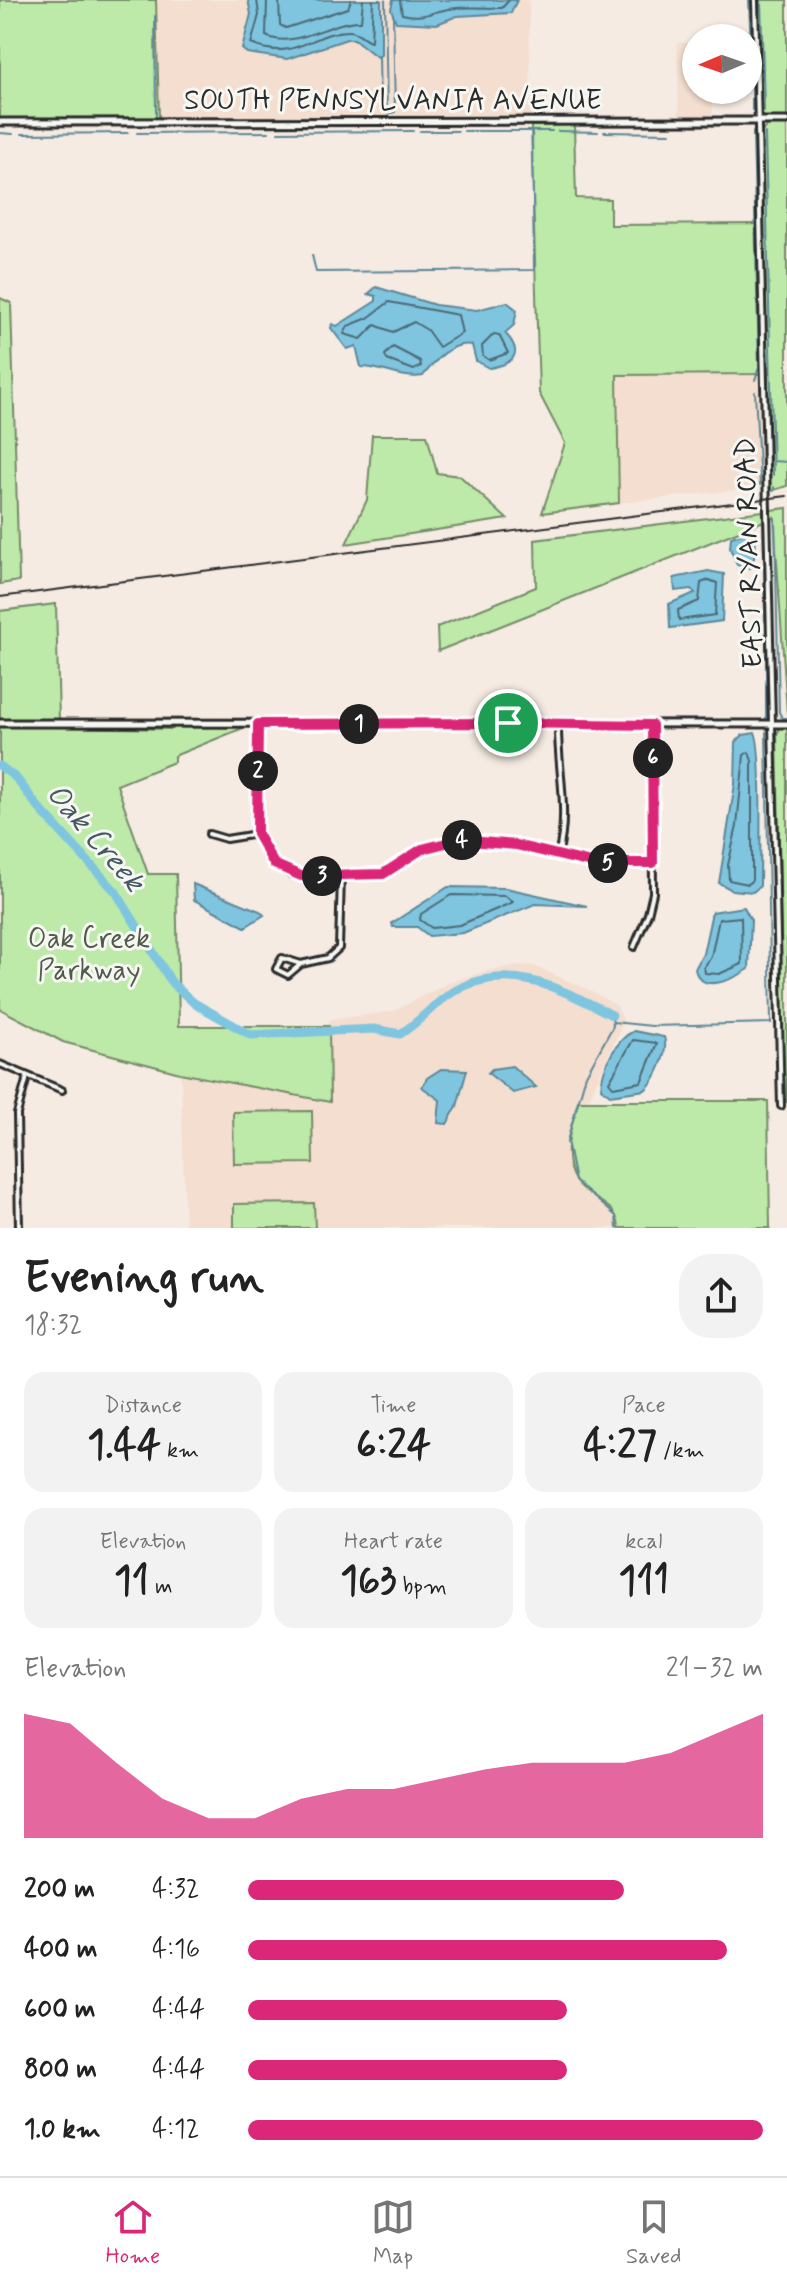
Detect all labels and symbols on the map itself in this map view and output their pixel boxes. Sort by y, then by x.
north arrow [682,24,762,104]
street label: SOUTH PENNSYLVANIA AVENUE [184,83,602,120]
street label: EAST RYAN ROAD [727,437,773,669]
pin [474,689,542,757]
pin: 1 [339,704,379,744]
pin: 6 [633,738,673,778]
pin: 2 [238,751,278,791]
water label: Oak Creek [37,776,154,902]
pin: 4 [442,820,482,860]
pin: 5 [588,843,628,883]
pin: 3 [302,856,342,896]
park label: Oak Creek Parkway [28,921,150,990]

